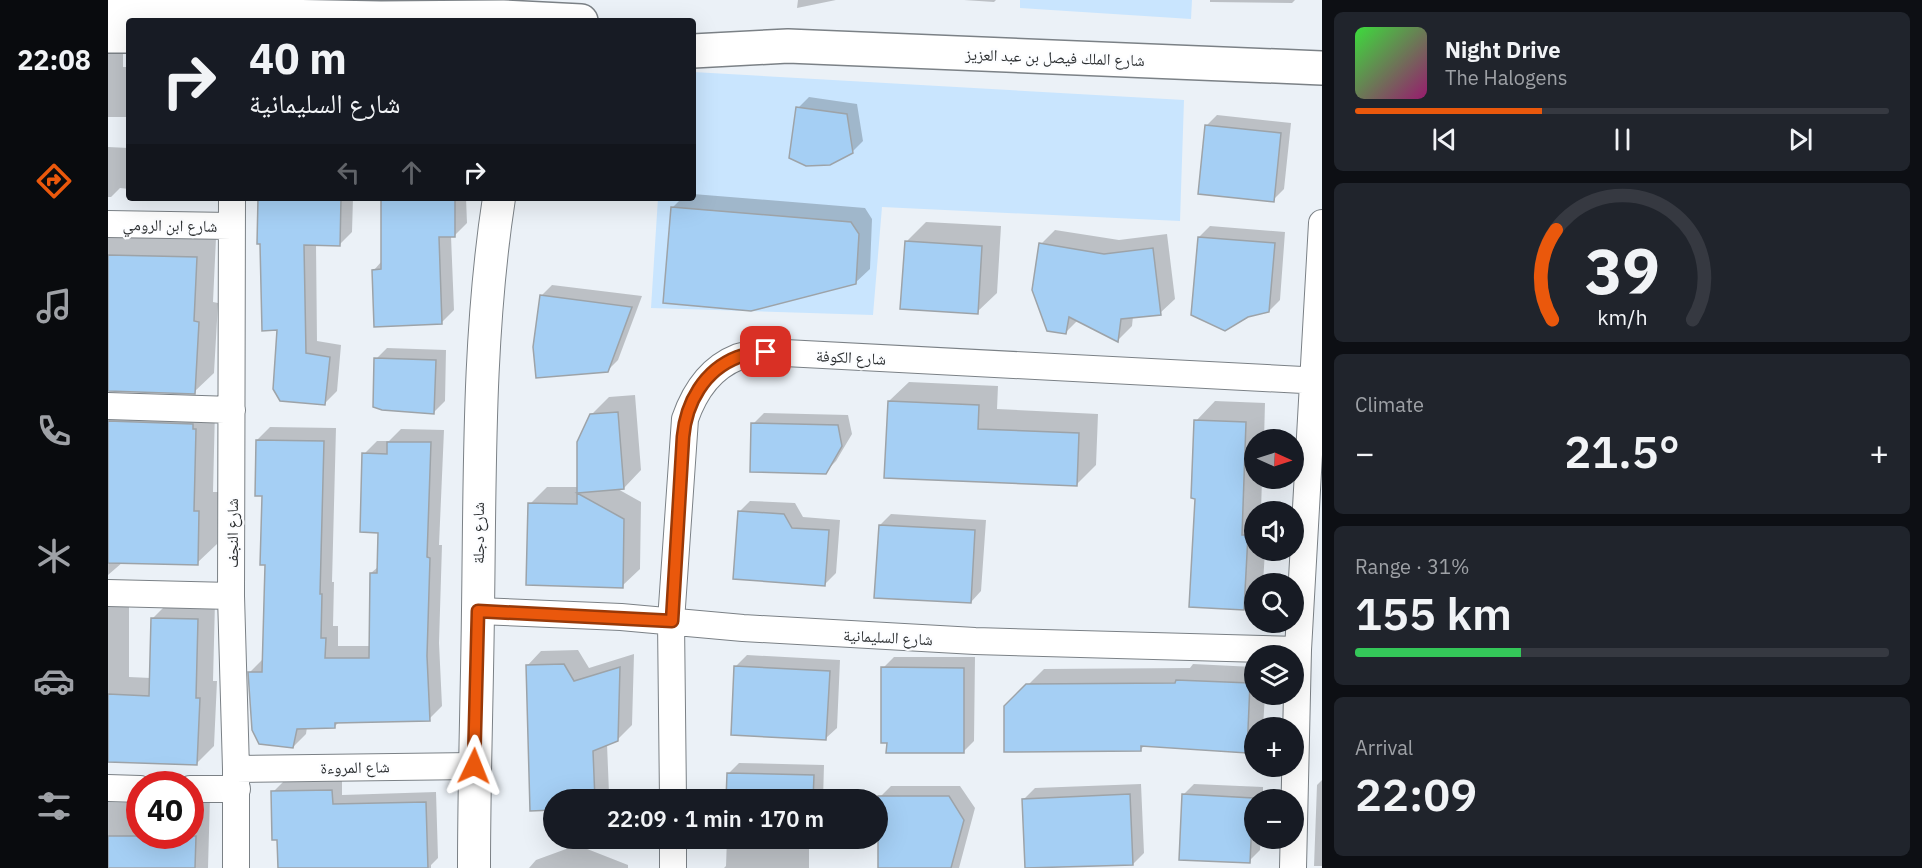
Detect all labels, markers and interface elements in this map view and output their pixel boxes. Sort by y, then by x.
text: 40 m [249,31,347,86]
text: Night Drive [1445,35,1561,64]
text: 22:08 [17,42,91,77]
icon: right [150,42,228,120]
street label: شارع الملك فيصل بن عبد العزيز [964,44,1145,71]
text: The Halogens [1445,64,1567,91]
text: شارع السليمانية [249,85,400,120]
icon: previous [1428,123,1461,156]
icon: pause [1606,123,1639,156]
icon: next [1784,123,1817,156]
icon: left [332,156,365,189]
icon: ahead [395,156,428,189]
icon: right [458,156,491,189]
icon: directions [33,160,75,202]
street label: شارع ابن الرومي [122,214,218,239]
text: 39 [1585,230,1659,311]
icon: music [33,285,75,327]
text: km/h [1597,303,1647,331]
pin [740,326,791,377]
icon: arrive [749,335,782,368]
street label: شارع الكوفة [815,345,887,370]
text: Climate [1355,391,1424,418]
icon: phone [33,410,75,452]
text: 21.5° [1564,422,1680,480]
north arrow [1244,429,1304,489]
map controls [1244,429,1304,849]
text: − [1355,431,1375,474]
text: + [1869,431,1889,474]
street label: شارع النجف [222,498,243,568]
button: sound [1244,501,1304,561]
street label: شارع دجلة [468,502,489,564]
icon: climate [33,535,75,577]
text: Range · 31% [1355,553,1470,580]
button: search [1244,573,1304,633]
text: 155 km [1355,584,1512,642]
street label: شارع السليمانية [843,625,933,650]
button: layers [1244,645,1304,705]
icon: car [33,660,75,702]
button: + [1244,717,1304,777]
position arrow [442,734,506,798]
text: Arrival [1355,734,1413,761]
street label: شاع المروءة [320,756,390,779]
text: 22:09 [1355,765,1477,823]
speed limit sign: 40 [126,771,204,849]
icon: filters [33,785,75,827]
button: − [1244,789,1304,849]
text: 22:09 · 1 min · 170 m [607,804,824,833]

